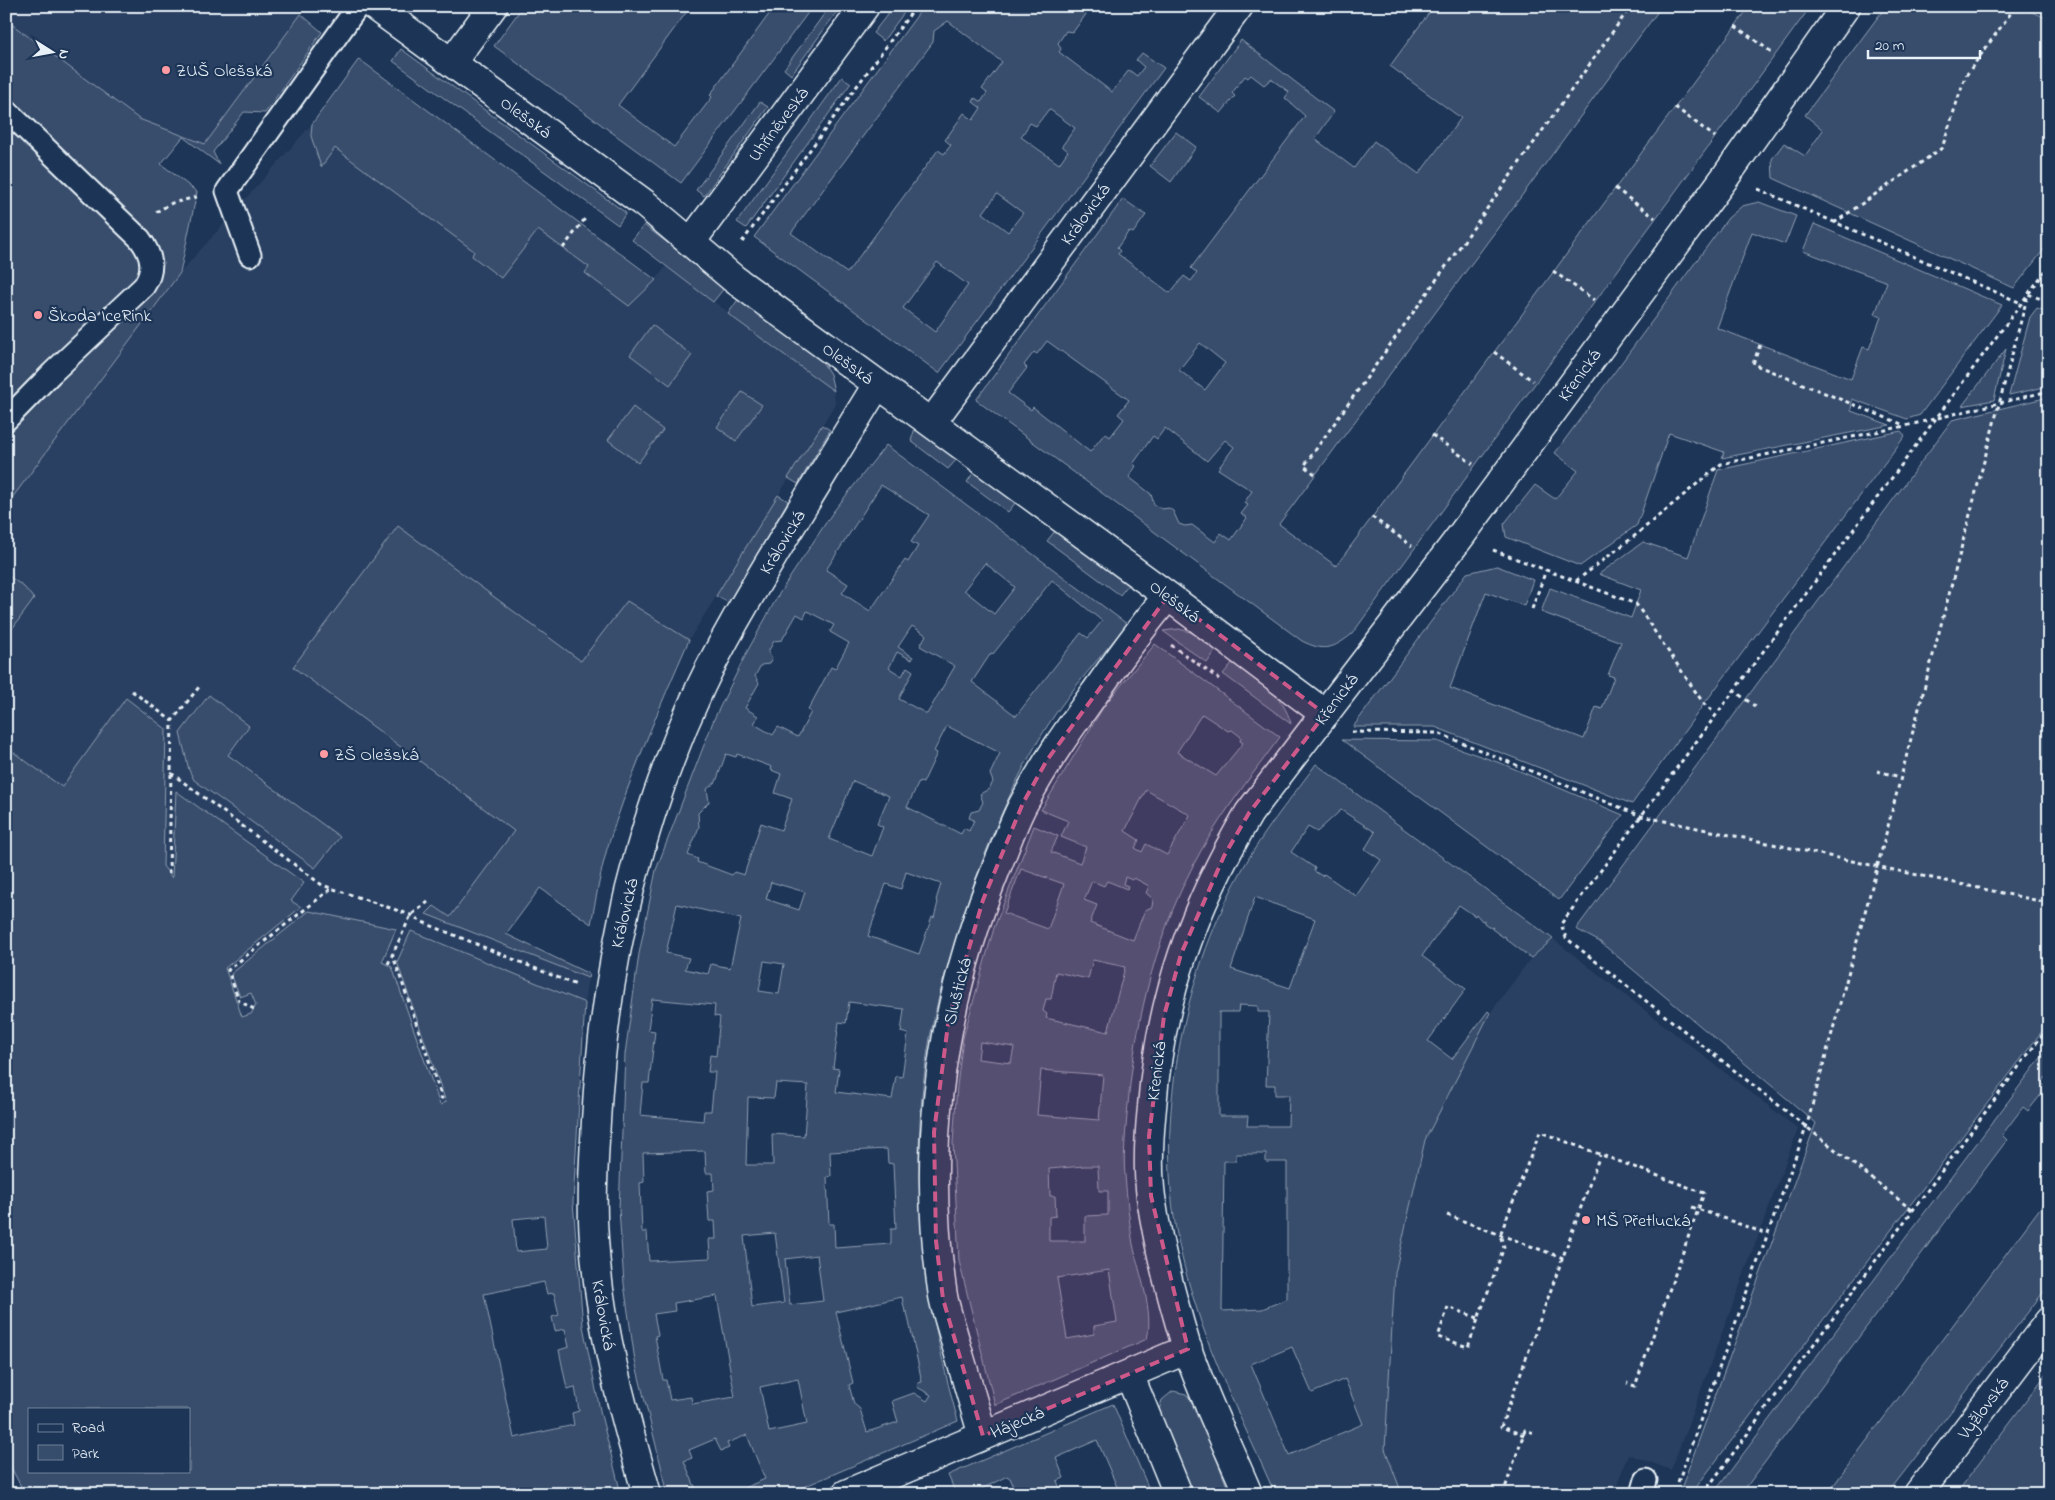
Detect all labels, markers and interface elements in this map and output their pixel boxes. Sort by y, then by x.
north arrow [28,28,78,78]
scale bar [1868,28,1980,60]
text: 20 m [1875,35,1905,57]
text: N [52,48,74,61]
place label: ZUŠ Olešská [176,59,272,85]
marker: ZUŠ Olešská [160,64,172,76]
street label: Uhříněveská [743,82,816,168]
street label: Olešská [494,91,556,146]
street label: Královická [1055,179,1118,252]
place label: Škoda IceRink [48,304,151,330]
marker: Škoda IceRink [32,309,44,321]
street label: Olešská [816,337,878,392]
street label: Křenická [1553,344,1609,408]
street label: Královická [754,506,813,580]
street label: Olešská [1143,575,1205,631]
street label: Křenická [1309,669,1366,732]
place label: ZŠ Olešská [334,743,419,769]
marker: ZŠ Olešská [318,748,330,760]
street label: Královická [605,876,647,951]
street label: Sluštická [938,955,980,1028]
street label: Křenická [1141,1040,1175,1102]
place label: MŠ Přetlucká [1596,1209,1690,1235]
marker: MŠ Přetlucká [1580,1214,1592,1226]
street label: Královická [583,1278,621,1353]
street label: Vyžlovská [1952,1373,2016,1446]
street label: Hájecká [987,1401,1049,1447]
legend [28,1408,190,1472]
text: Road [72,1417,105,1439]
text: Park [72,1443,100,1465]

